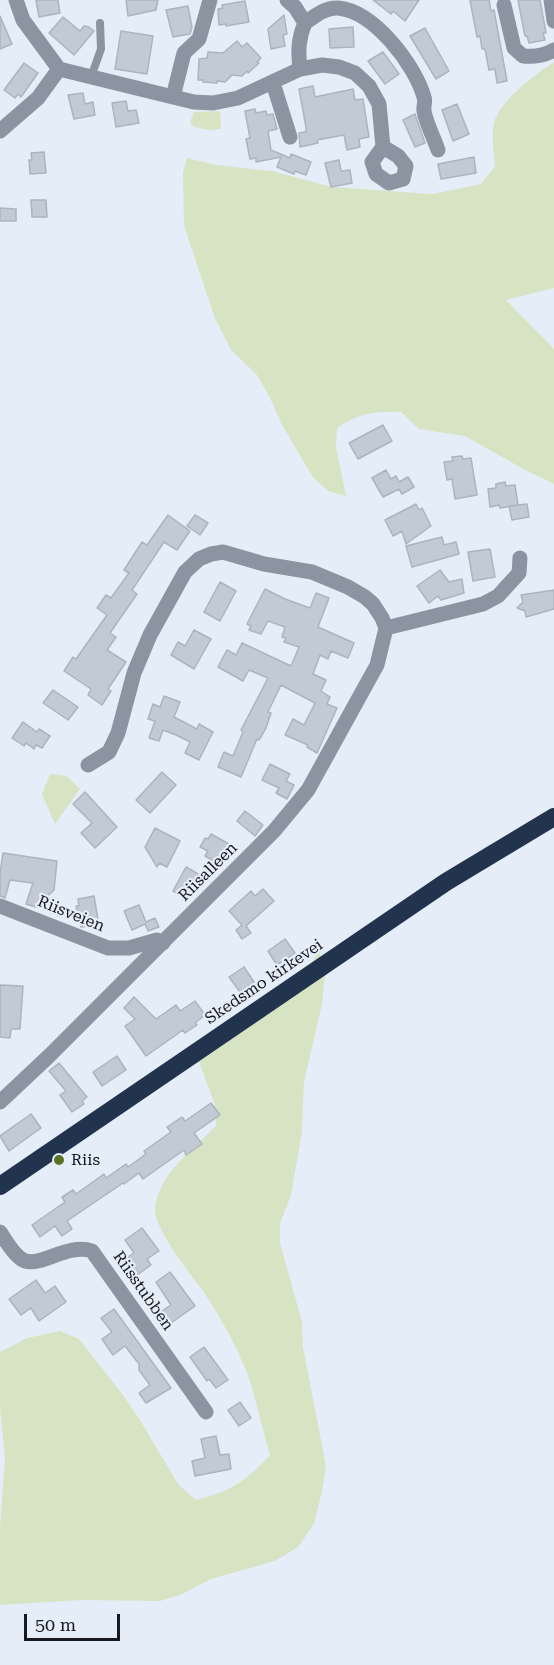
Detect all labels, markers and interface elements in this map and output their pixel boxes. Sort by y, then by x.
street label: Riisalleen [175,839,241,905]
street label: Riisveien [35,892,107,936]
street label: Skedsmo kirkevei [202,936,326,1028]
place label: Riis [71,1150,100,1170]
marker: Riis [52,1153,66,1167]
street label: Riisstubben [109,1248,177,1334]
scale bar [27,1602,123,1640]
text: 50 m [35,1614,76,1635]

